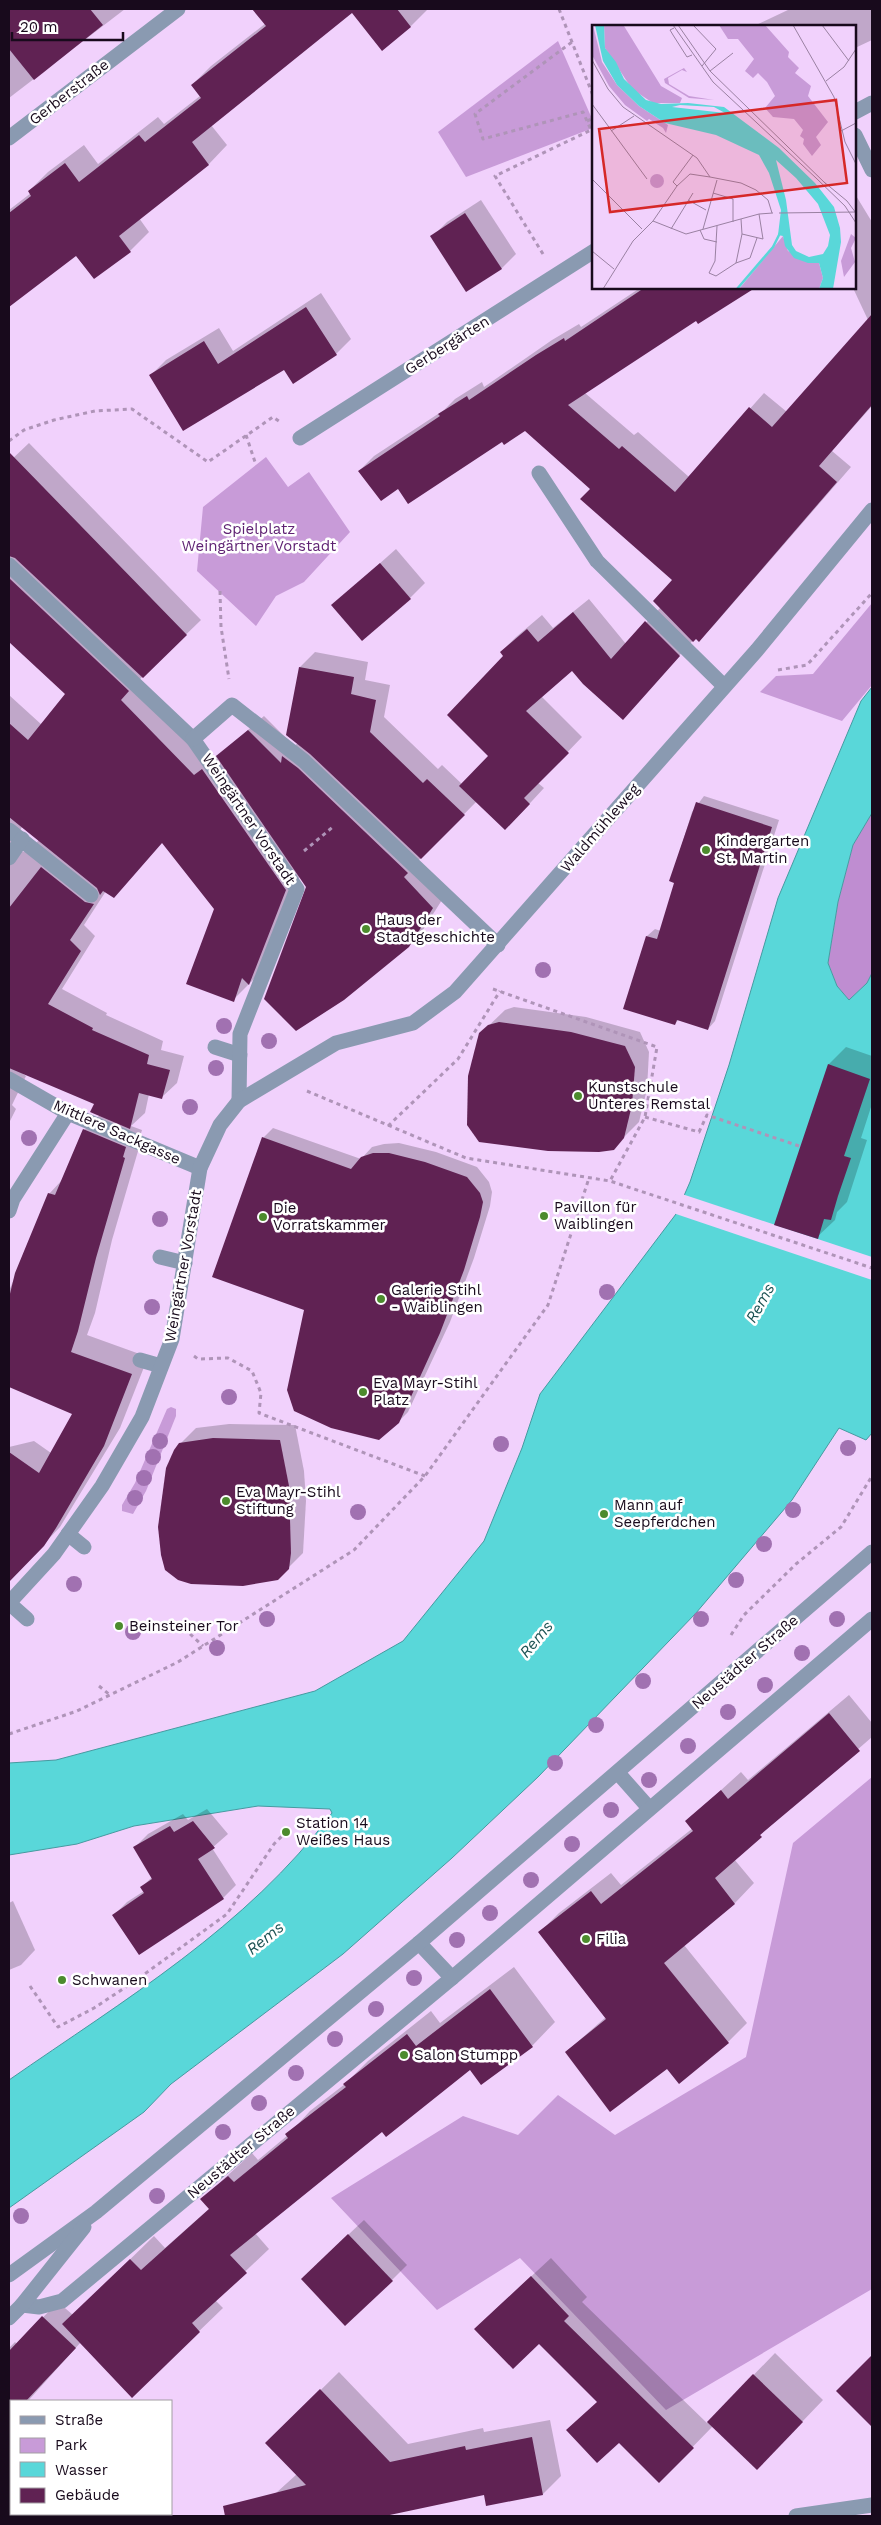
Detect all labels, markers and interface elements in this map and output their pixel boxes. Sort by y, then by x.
scale bar [12,10,124,42]
text: 20 m [20,18,58,36]
inset map [592,25,856,289]
street label: Gerberstraße [26,55,112,129]
street label: Gerbergärten [402,312,492,378]
park label: Spielplatz Weingärtner Vorstadt [182,520,337,555]
street label: Weingärtner Vorstadt [198,750,300,889]
street label: Waldmühleweg [557,780,643,876]
place label: Kindergarten St. Martin [716,832,809,867]
marker: Kindergarten St. Martin [700,844,712,856]
place label: Haus der Stadtgeschichte [376,911,495,946]
marker: Haus der Stadtgeschichte [360,923,372,935]
place label: Kunstschule Unteres Remstal [588,1078,711,1113]
marker: Kunstschule Unteres Remstal [572,1090,584,1102]
street label: Mittlere Sackgasse [51,1096,183,1168]
street label: Weingärtner Vorstadt [161,1188,205,1344]
place label: Pavillon für Waiblingen [554,1198,637,1233]
place label: Die Vorratskammer [273,1199,386,1234]
marker: Pavillon für Waiblingen [538,1210,550,1222]
marker: Die Vorratskammer [257,1211,269,1223]
water label: Rems [741,1280,779,1326]
place label: Galerie Stihl - Waiblingen [391,1281,483,1316]
marker: Galerie Stihl - Waiblingen [375,1293,387,1305]
place label: Eva Mayr-Stihl Platz [373,1374,478,1409]
marker: Eva Mayr-Stihl Platz [357,1386,369,1398]
place label: Eva Mayr-Stihl Stiftung [236,1483,341,1518]
marker: Eva Mayr-Stihl Stiftung [220,1495,232,1507]
place label: Mann auf Seepferdchen [614,1496,715,1531]
marker: Mann auf Seepferdchen [598,1508,610,1520]
street label: Neustädter Straße [688,1611,802,1713]
place label: Beinsteiner Tor [129,1617,239,1635]
water label: Rems [515,1617,557,1661]
marker: Beinsteiner Tor [113,1620,125,1632]
place label: Station 14 Weißes Haus [296,1814,390,1849]
marker: Station 14 Weißes Haus [280,1826,292,1838]
water label: Rems [243,1917,287,1959]
place label: Filia [596,1930,627,1948]
marker: Filia [580,1933,592,1945]
place label: Schwanen [72,1971,147,1989]
marker: Schwanen [56,1974,68,1986]
place label: Salon Stumpp [414,2046,518,2064]
marker: Salon Stumpp [398,2049,410,2061]
street label: Neustädter Straße [184,2102,298,2202]
legend [10,2400,172,2515]
text: Straße [55,2411,103,2429]
text: Park [55,2436,88,2454]
text: Wasser [55,2461,108,2479]
text: Gebäude [55,2486,120,2504]

